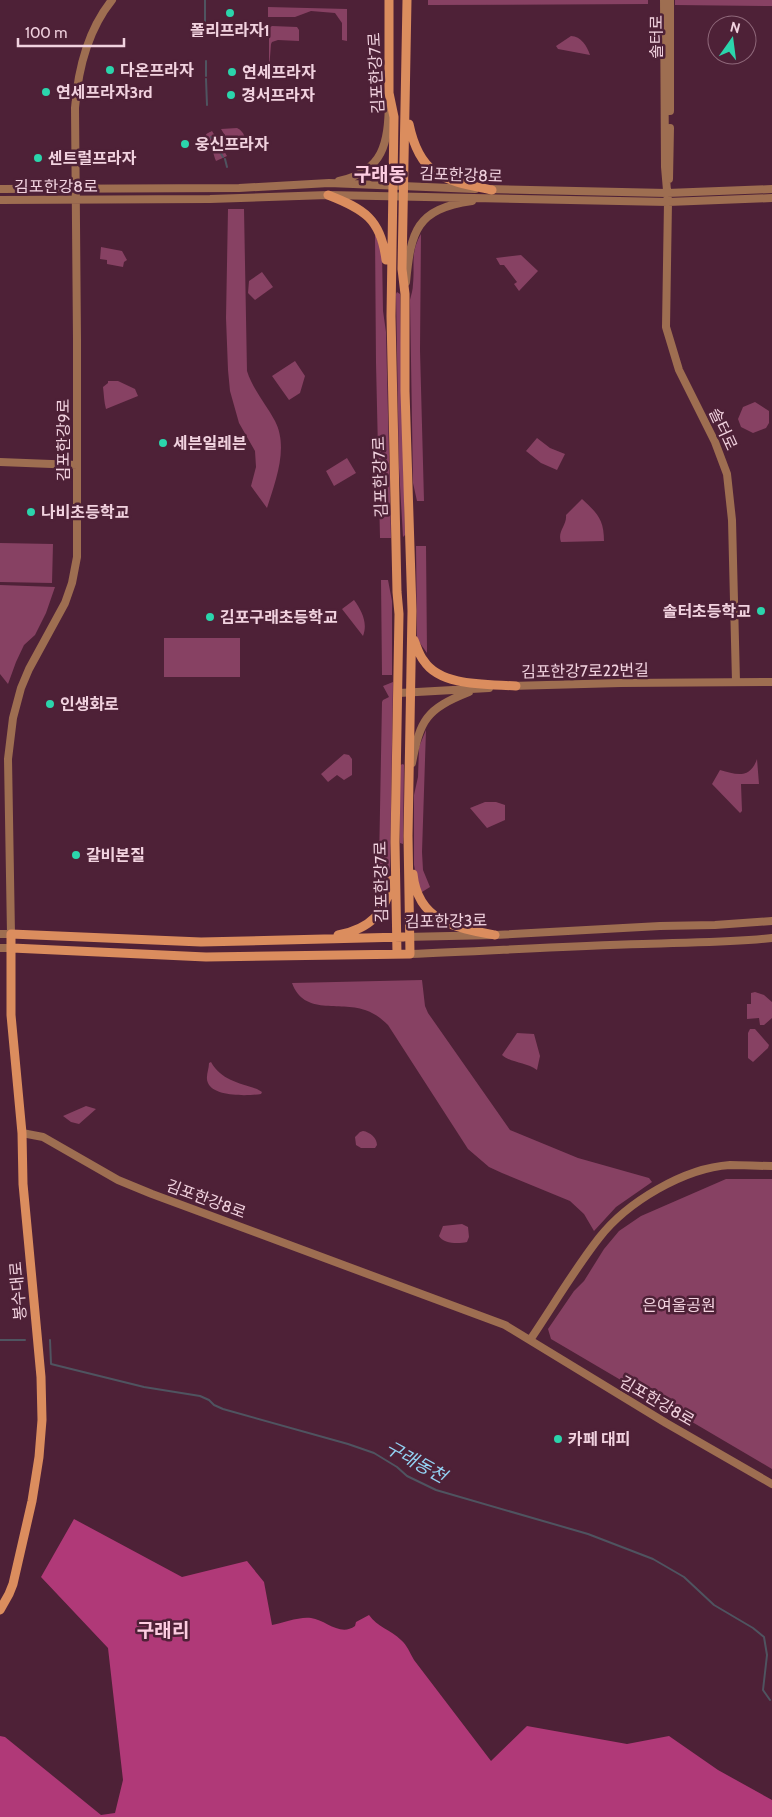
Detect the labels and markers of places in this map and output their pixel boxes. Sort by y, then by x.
marker: 폴리프라자1 [224,7,236,19]
place label: 폴리프라자1 [190,21,270,40]
place label: 다온프라자 [120,61,194,80]
place label: 연세프라자 [242,63,316,82]
marker: 다온프라자 [104,64,116,76]
marker: 연세프라자 [226,66,238,78]
place label: 연세프라자3rd [56,83,153,102]
marker: 연세프라자3rd [40,86,52,98]
place label: 경서프라자 [241,86,315,105]
marker: 경서프라자 [225,89,237,101]
place label: 웅신프라자 [195,135,269,154]
marker: 웅신프라자 [179,138,191,150]
place label: 센트럴프라자 [48,149,137,168]
marker: 센트럴프라자 [32,152,44,164]
place label: 세븐일레븐 [173,434,247,453]
marker: 세븐일레븐 [157,437,169,449]
place label: 나비초등학교 [41,503,130,522]
marker: 나비초등학교 [25,506,37,518]
place label: 솔터초등학교 [663,602,751,621]
marker: 솔터초등학교 [755,605,767,617]
place label: 김포구래초등학교 [220,608,338,627]
marker: 김포구래초등학교 [204,611,216,623]
place label: 인생화로 [60,695,119,714]
marker: 인생화로 [44,698,56,710]
place label: 갈비본질 [86,846,145,865]
marker: 갈비본질 [70,849,82,861]
place label: 카페 대피 [568,1430,630,1449]
marker: 카페 대피 [552,1433,564,1445]

